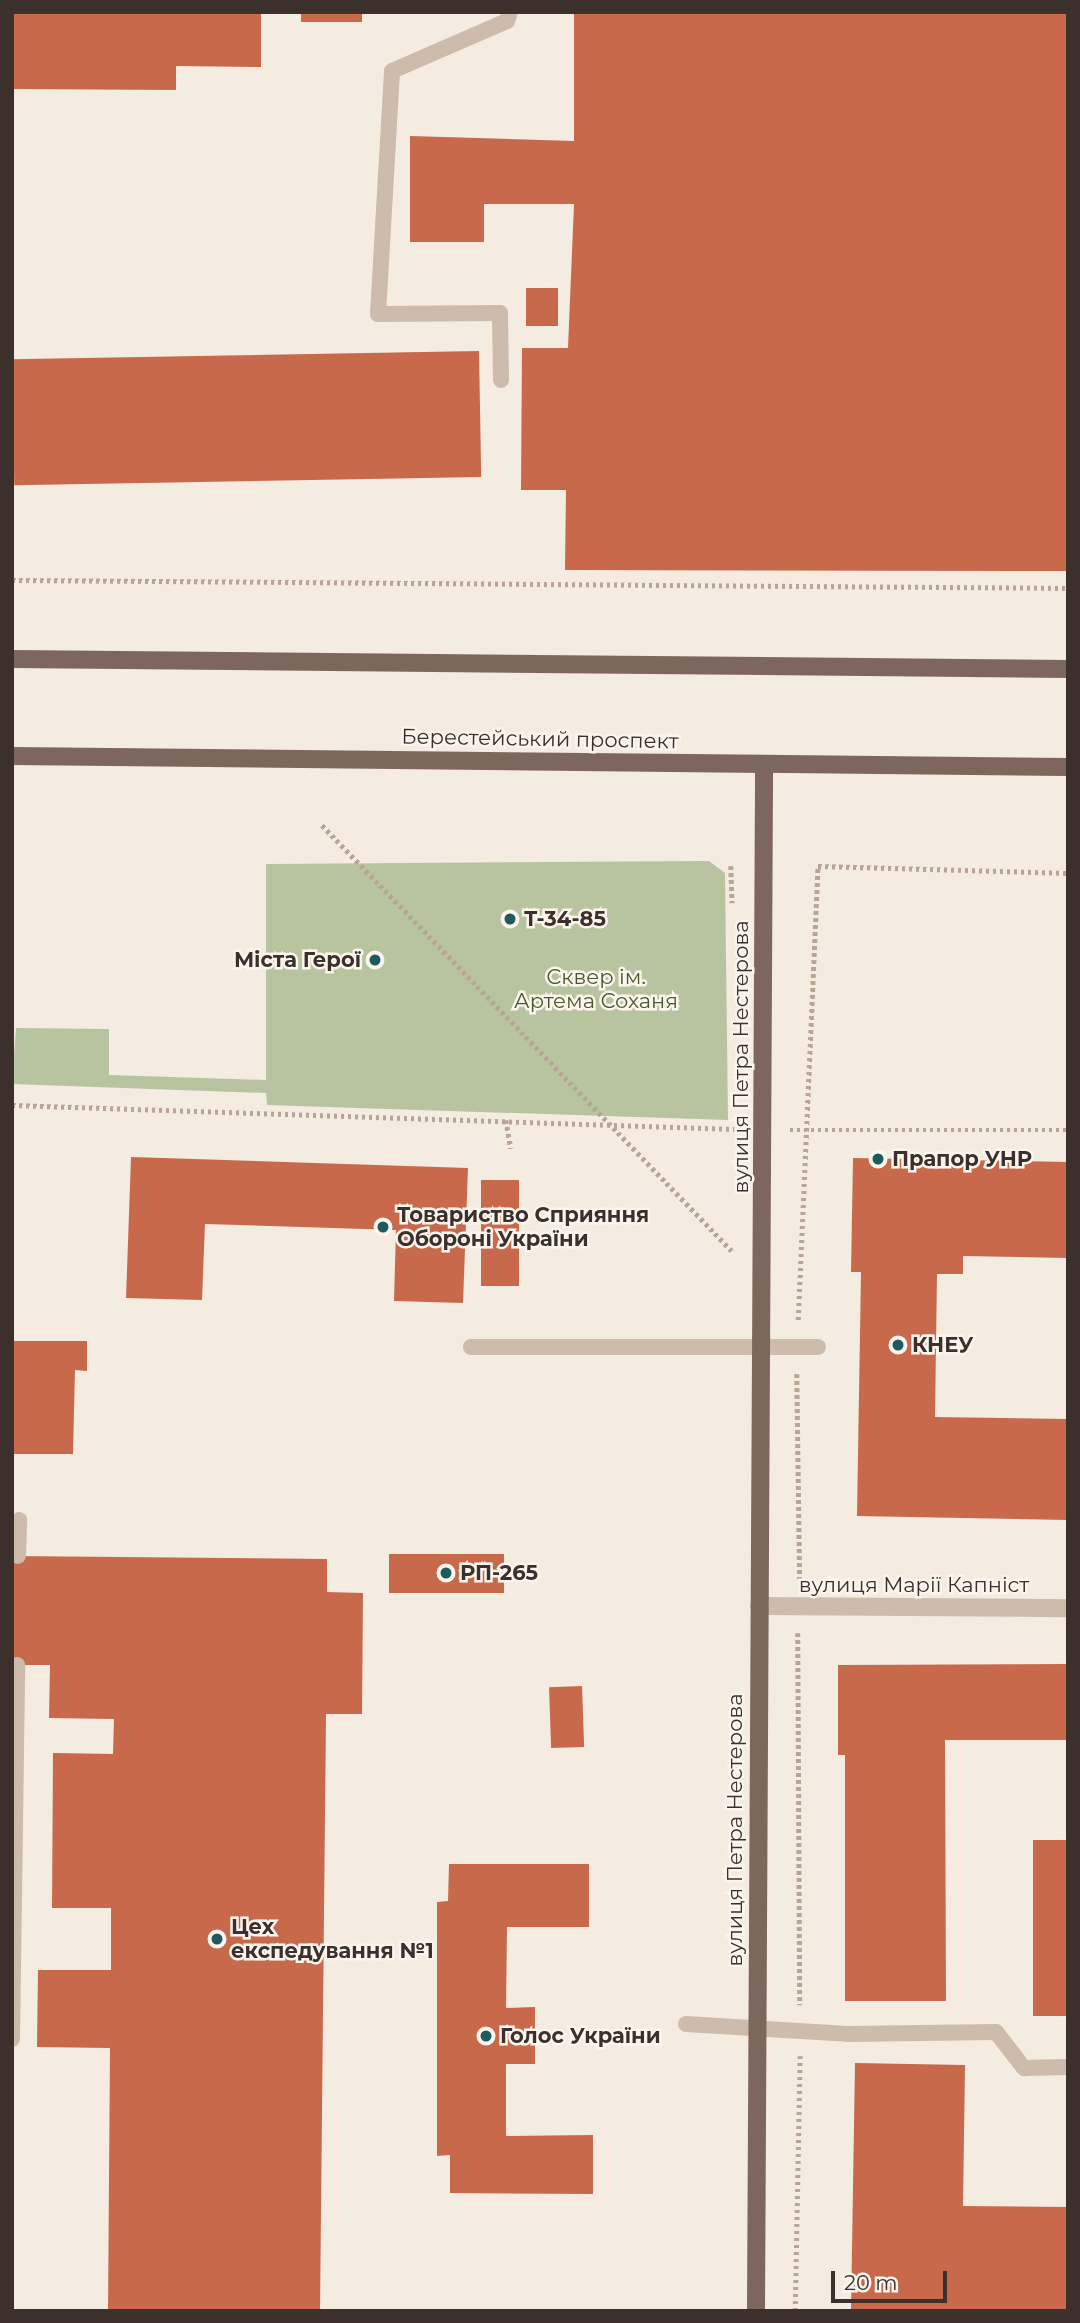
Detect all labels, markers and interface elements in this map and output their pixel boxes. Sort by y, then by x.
street label: Берестейський проспект [401,724,679,754]
place label: Т-34-85 [524,906,606,932]
marker: Т-34-85 [502,911,518,927]
street label: вулиця Петра Нестерова [728,920,754,1194]
place label: Міста Герої [234,947,361,973]
marker: Міста Герої [367,952,383,968]
park label: Сквер ім. Артема Соханя [514,964,678,1014]
place label: Прапор УНР [892,1146,1032,1172]
marker: Прапор УНР [870,1151,886,1167]
place label: Товариство Сприяння Обороні України [397,1202,649,1252]
marker: Товариство Сприяння Обороні України [375,1219,391,1235]
place label: КНЕУ [912,1332,973,1358]
marker: КНЕУ [890,1337,906,1353]
place label: РП-265 [460,1560,538,1586]
marker: РП-265 [438,1565,454,1581]
street label: вулиця Марії Капніст [799,1572,1029,1598]
street label: вулиця Петра Нестерова [722,1693,748,1967]
place label: Цех експедування №1 [231,1914,434,1964]
marker: Цех експедування №1 [209,1931,225,1947]
place label: Голос України [500,2023,661,2049]
marker: Голос України [478,2028,494,2044]
scale bar [835,2256,950,2300]
text: 20 m [844,2270,898,2295]

